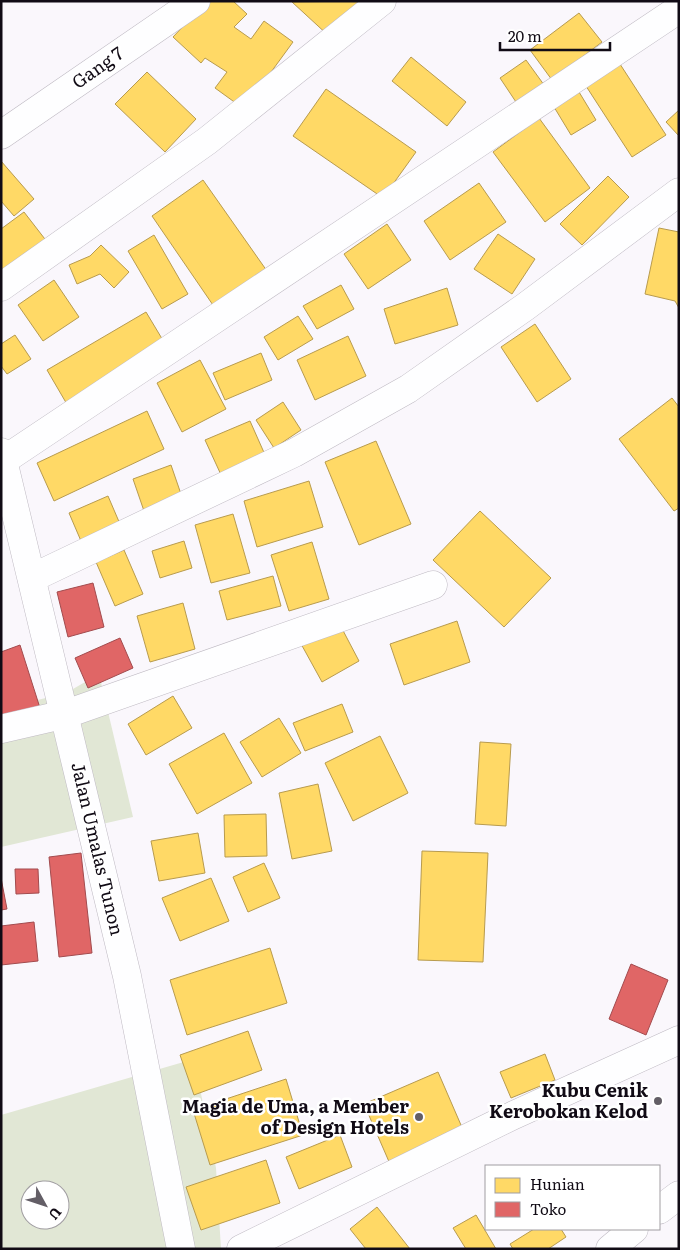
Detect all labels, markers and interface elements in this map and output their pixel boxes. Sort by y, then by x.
scale bar [500,20,610,52]
text: 20 m [508,24,542,47]
street label: Gang 7 [66,39,129,94]
street label: Jalan Umalas Tunon [65,759,132,938]
place label: Kubu Cenik Kerobokan Kelod [489,1076,649,1124]
place label: Magia de Uma, a Member of Design Hotels [182,1092,409,1140]
marker: Kubu Cenik Kerobokan Kelod [652,1095,664,1107]
marker: Magia de Uma, a Member of Design Hotels [413,1111,425,1123]
legend [485,1165,660,1230]
text: Hunian [530,1172,585,1195]
north arrow [20,1180,70,1230]
text: Toko [530,1197,567,1220]
text: U [45,1203,67,1225]

